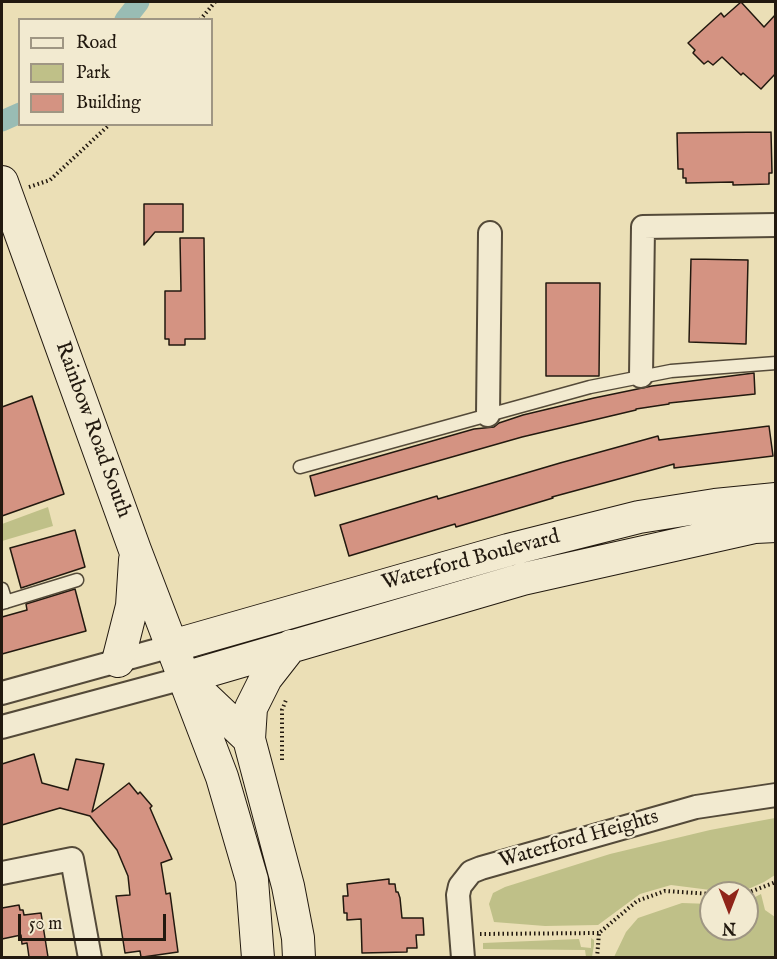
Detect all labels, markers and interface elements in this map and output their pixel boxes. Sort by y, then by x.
legend [18,18,213,126]
text: Road [76,32,117,55]
text: Park [76,62,110,85]
text: Building [76,92,141,115]
street label: Rainbow Road South [48,338,136,522]
street label: Waterford Boulevard [379,525,563,597]
street label: Waterford Heights [496,805,662,875]
north arrow [699,881,759,941]
scale bar [21,902,170,940]
text: 50 m [29,913,62,936]
text: N [722,917,736,937]

